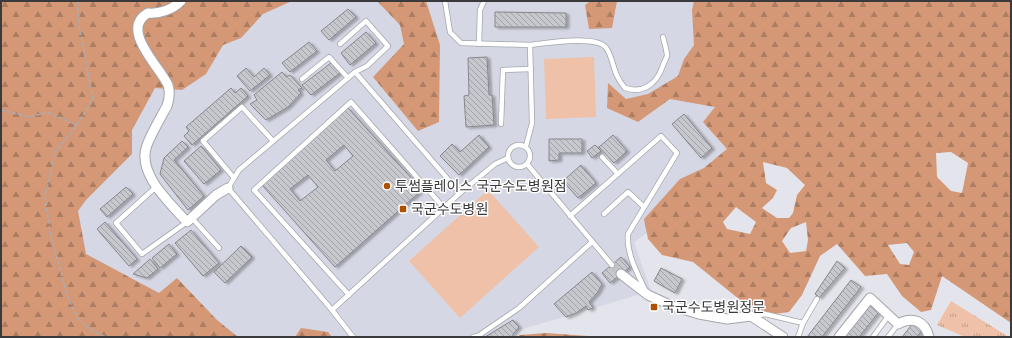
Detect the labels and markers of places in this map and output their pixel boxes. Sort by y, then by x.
place label: 투썸플레이스 국군수도병원점 [395,176,567,196]
marker: 투썸플레이스 국군수도병원점 [382,181,392,191]
place label: 국군수도병원 [411,199,488,219]
marker: 국군수도병원 [398,204,408,214]
place label: 국군수도병원정문 [662,297,765,317]
marker: 국군수도병원정문 [649,302,659,312]

